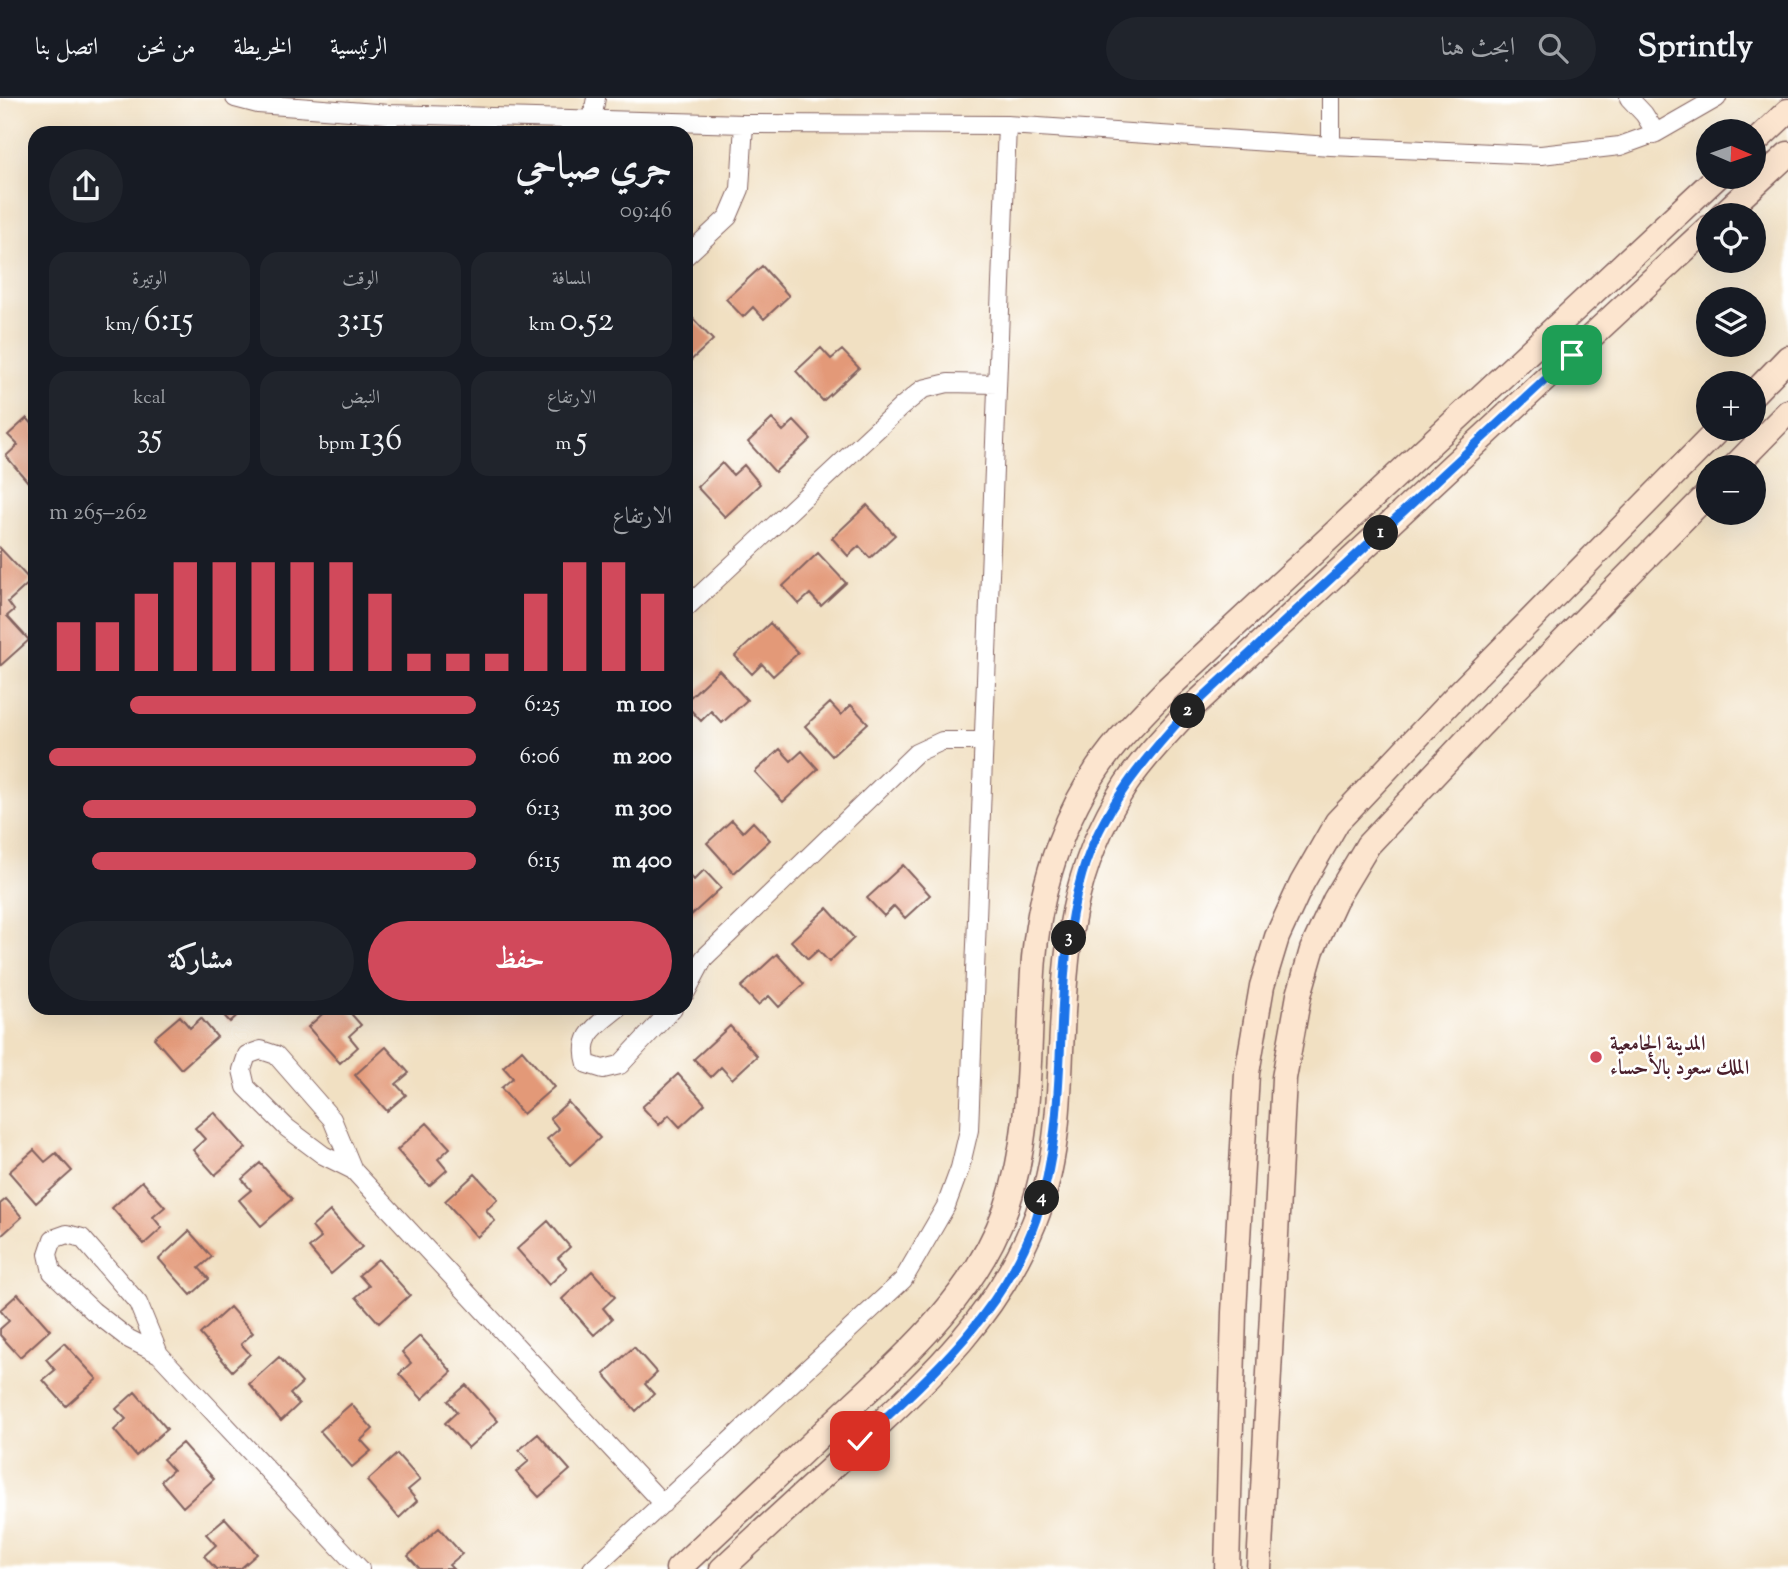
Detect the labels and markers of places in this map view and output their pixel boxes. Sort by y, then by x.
pin [1542,325,1602,385]
pin: 1 [1364,516,1398,550]
pin: 2 [1170,694,1206,728]
pin: 3 [1052,920,1086,956]
place label: المدينة الجامعية الملك سعود بالأحساء [1610,1030,1749,1084]
marker: المدينة الجامعية الملك سعود بالأحساء [1588,1049,1604,1065]
pin: 4 [1024,1180,1060,1216]
pin [830,1411,890,1471]

